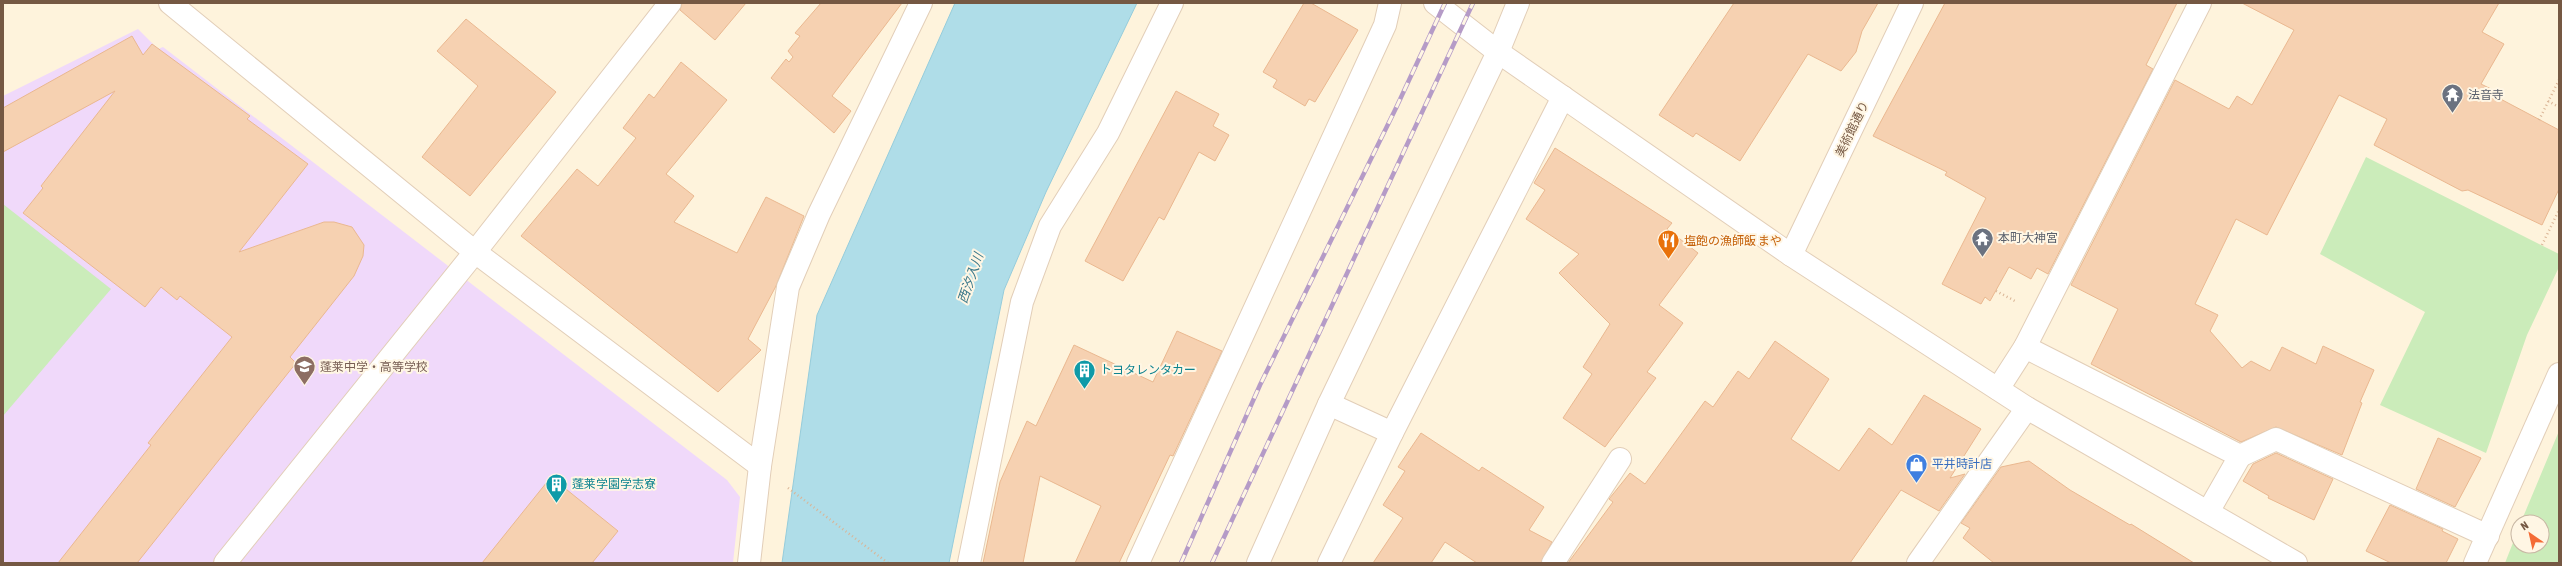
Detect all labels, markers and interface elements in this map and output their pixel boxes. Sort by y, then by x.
temple icon: 法音寺 [2439,82,2465,115]
place label: 法音寺 [2468,88,2504,102]
street label: 美術館通り [1833,99,1871,159]
temple icon: 本町大神宮 [1970,225,1996,258]
restaurant icon: 塩飽の漁師飯 まや [1656,228,1682,261]
place label: 本町大神宮 [1998,231,2058,245]
place label: 塩飽の漁師飯 まや [1684,234,1782,248]
water label: 西汐入川 [955,249,987,305]
school or university icon: 蓬莱中学・高等学校 [292,354,318,387]
building icon: トヨタレンタカー [1072,357,1098,390]
place label: 蓬莱中学・高等学校 [320,360,428,374]
place label: トヨタレンタカー [1100,363,1196,377]
shop icon: 平井時計店 [1904,451,1930,484]
place label: 平井時計店 [1932,457,1992,471]
building icon: 蓬莱学園学志寮 [544,471,570,504]
place label: 蓬莱学園学志寮 [572,477,656,491]
north arrow [2510,514,2550,554]
text: N [2518,519,2530,533]

